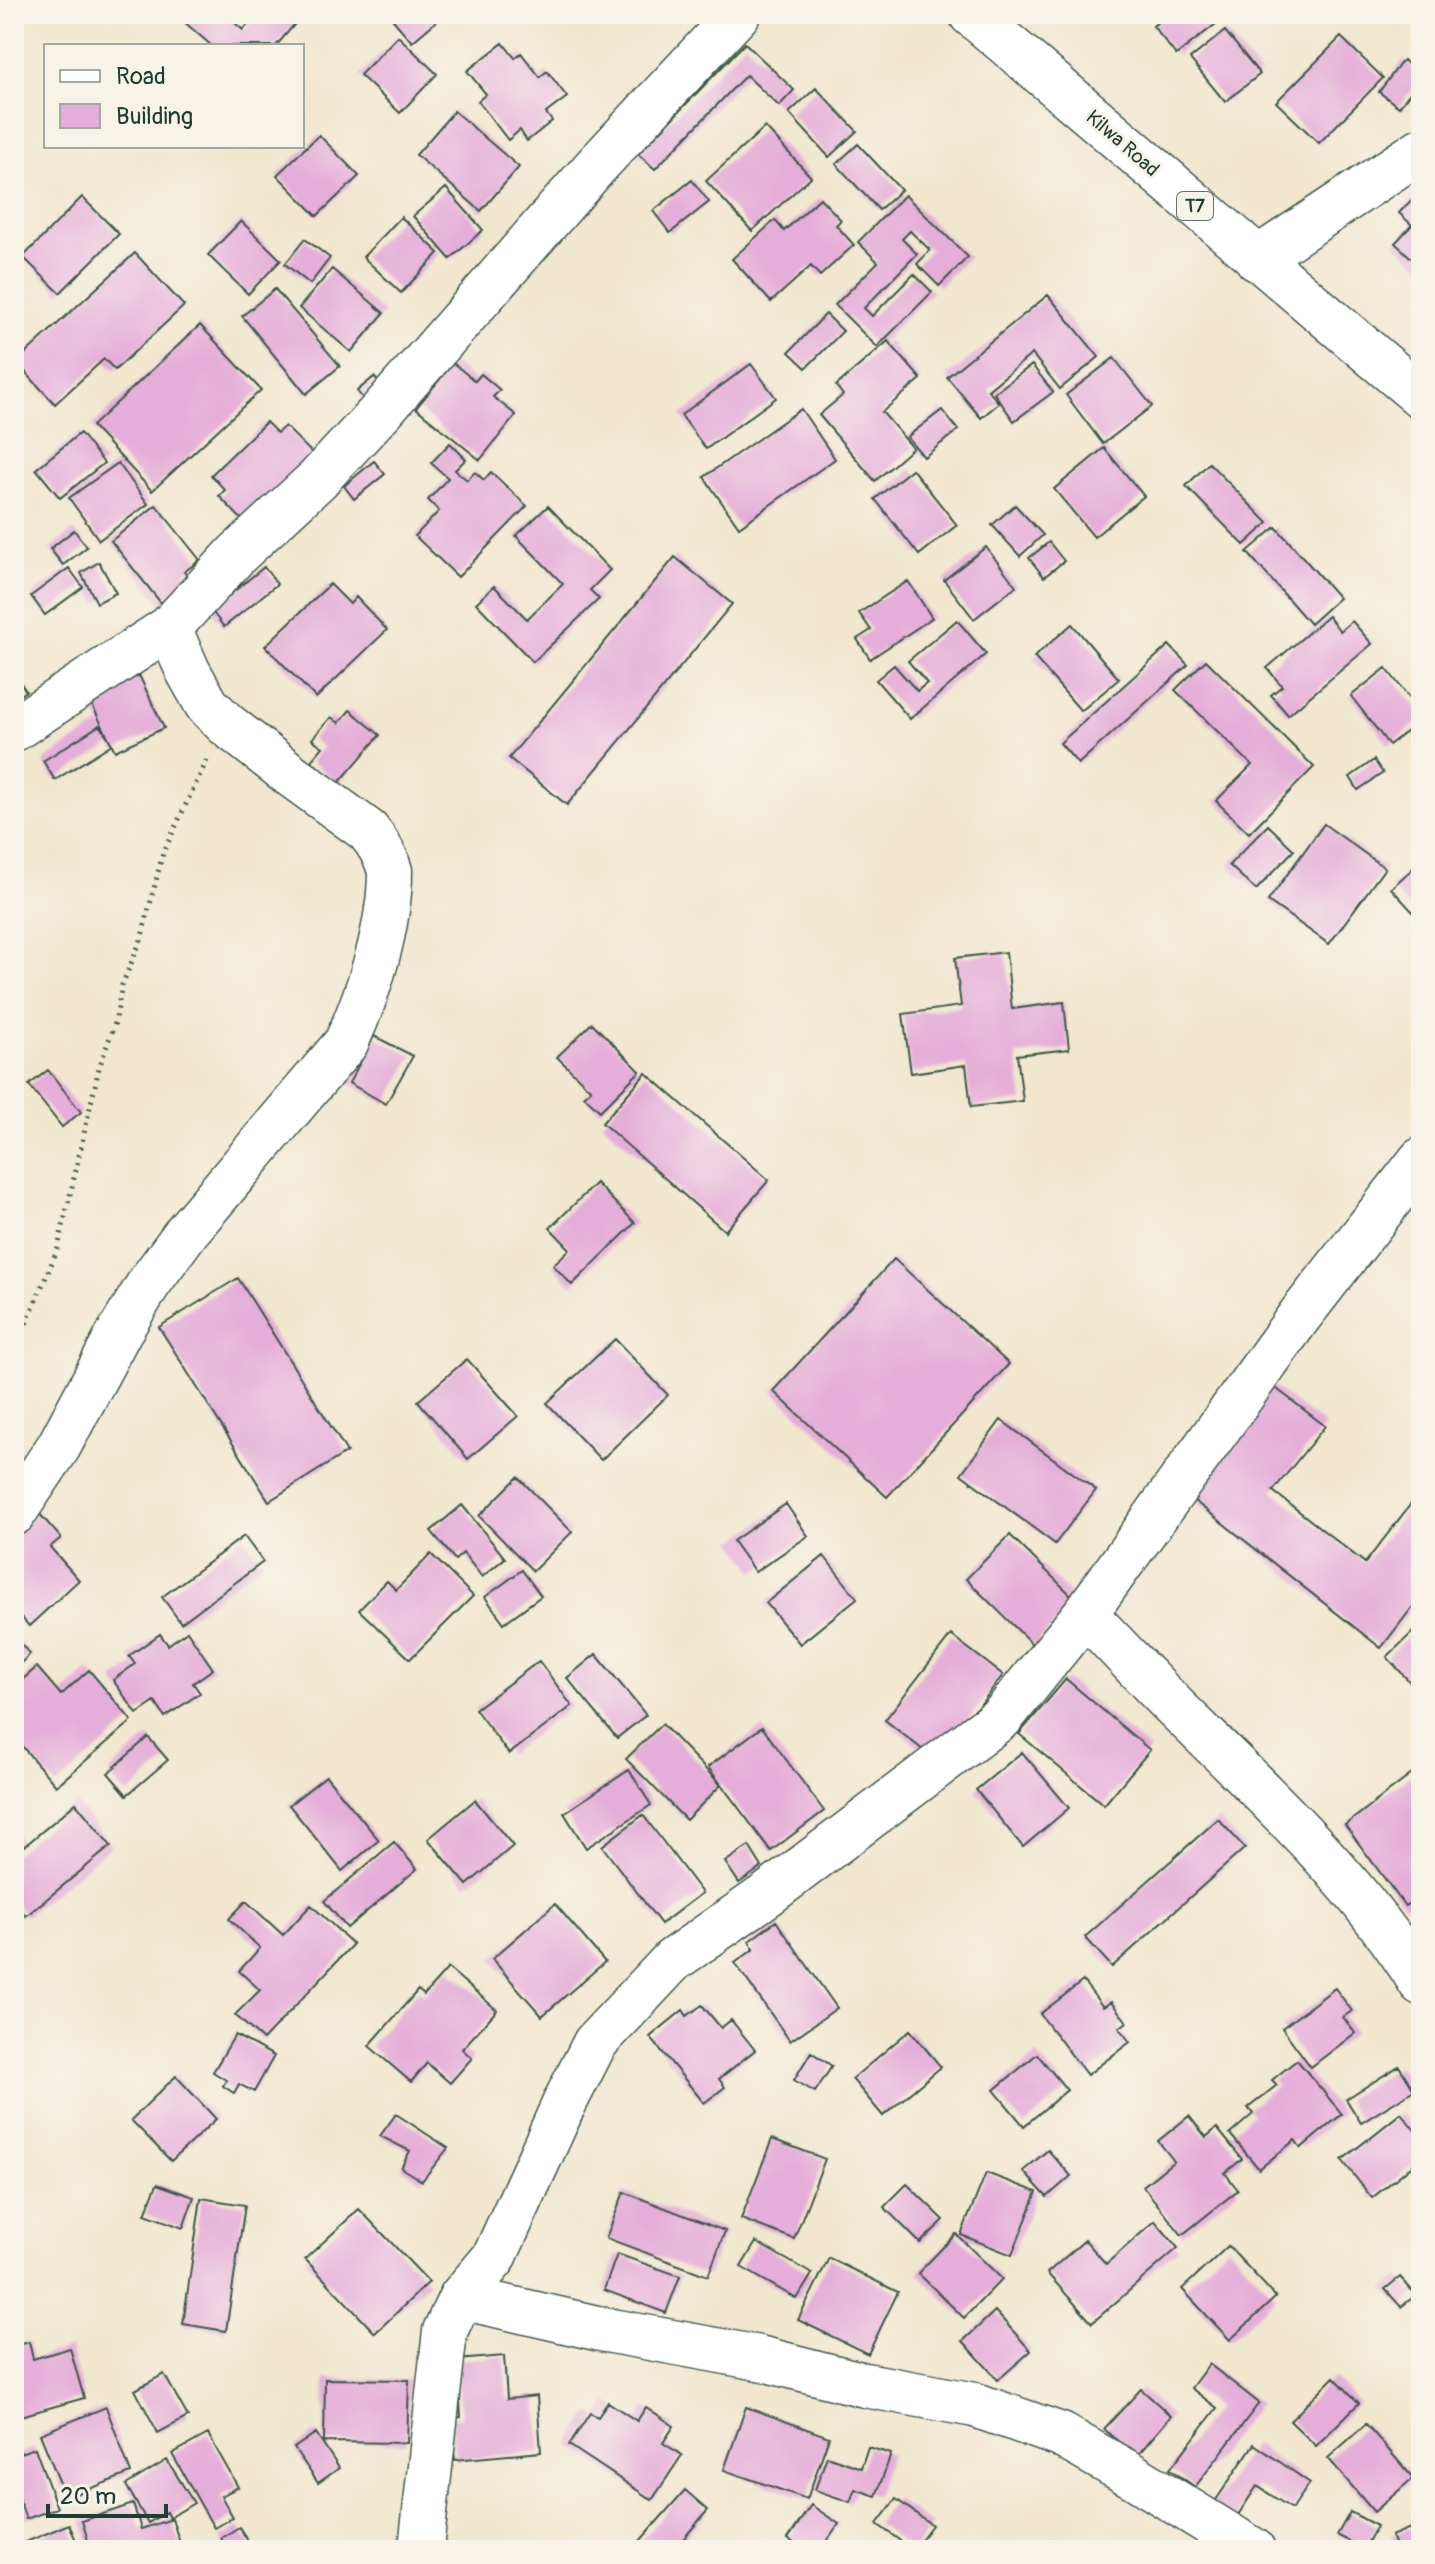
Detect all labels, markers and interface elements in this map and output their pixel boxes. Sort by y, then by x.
legend [44,44,304,148]
text: Road [116,62,166,91]
text: Building [116,102,193,131]
street label: Kilwa Road [1081,105,1164,182]
road number: T7 [1177,192,1213,220]
scale bar [48,2468,166,2518]
text: 20 m [60,2482,116,2511]

